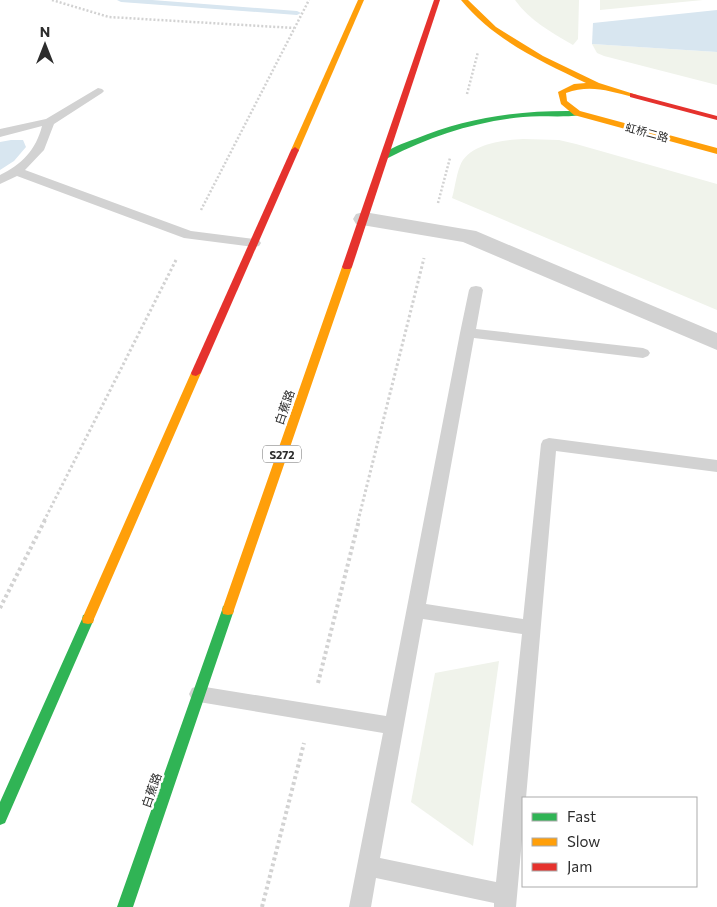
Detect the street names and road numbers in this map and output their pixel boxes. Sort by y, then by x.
street label: 虹桥二路 [624,120,670,144]
street label: 白蕉路 [272,388,296,426]
road number: S272 [263,446,301,462]
street label: 白蕉路 [139,771,163,809]

